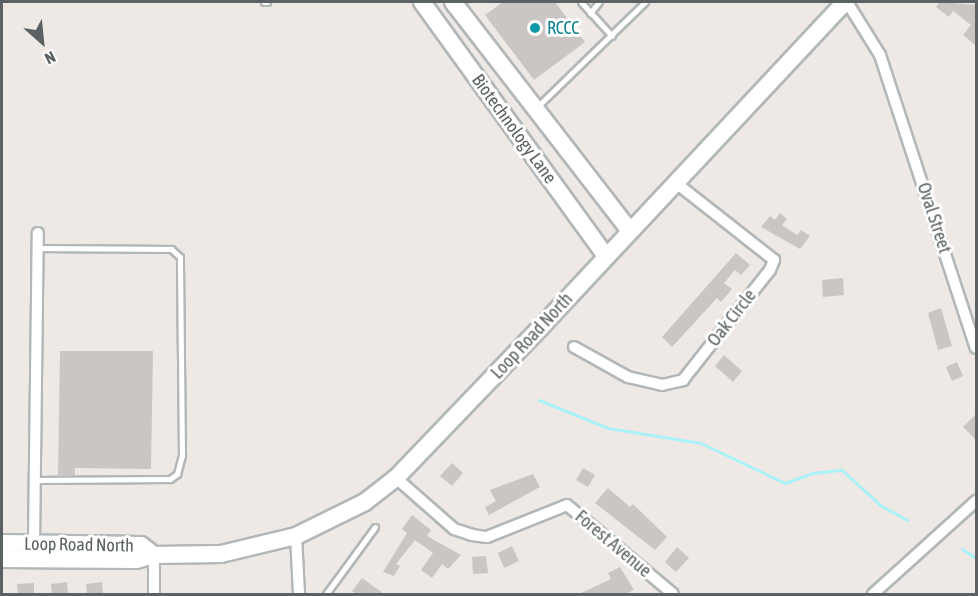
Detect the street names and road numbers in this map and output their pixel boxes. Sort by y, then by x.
street label: Biotechnology Lane [467,70,561,188]
street label: Oval Street [912,180,956,256]
street label: Oak Circle [703,285,761,351]
street label: Loop Road North [487,288,577,384]
street label: Forest Avenue [571,506,655,582]
street label: Loop Road North [24,533,134,557]

